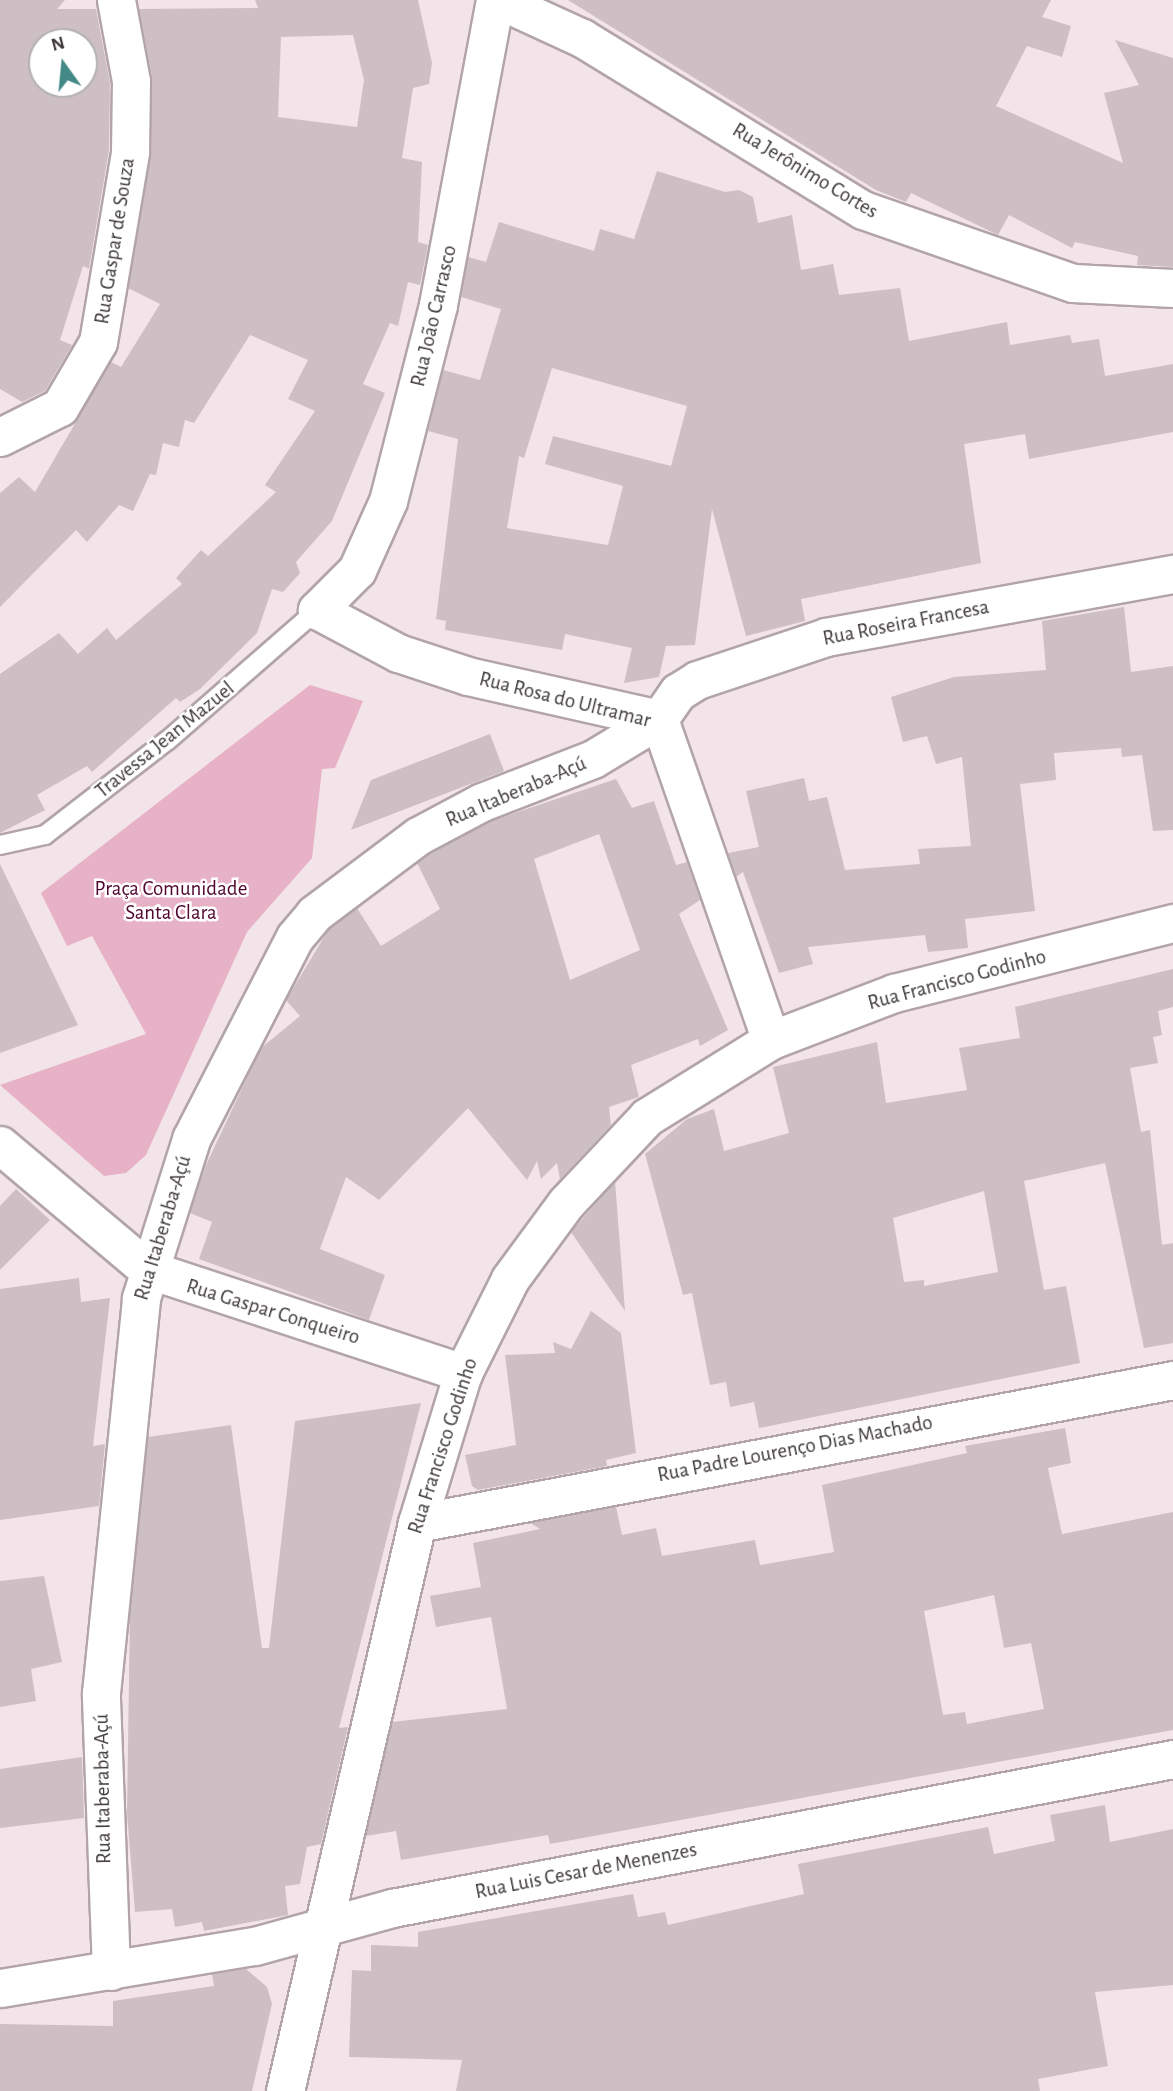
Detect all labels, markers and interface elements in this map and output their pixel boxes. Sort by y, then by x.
north arrow [28,28,98,98]
text: N [49,33,67,55]
street label: Rua Jerônimo Cortes [728,118,882,224]
street label: Rua Gaspar de Souza [89,156,141,326]
street label: Rua João Carrasco [405,243,463,389]
street label: Rua Roseira Francesa [821,595,991,651]
street label: Rua Rosa do Ultramar [477,666,653,734]
street label: Travessa Jean Mazuel [90,676,240,804]
street label: Rua Itaberaba-Açú [442,751,590,833]
park label: Praça Comunidade Santa Clara [95,876,247,926]
street label: Rua Francisco Godinho [865,944,1049,1016]
street label: Rua Itaberaba-Açú [129,1153,197,1303]
street label: Rua Gaspar Conqueiro [183,1274,363,1350]
street label: Rua Francisco Godinho [403,1355,483,1537]
street label: Rua Padre Lourenço Dias Machado [655,1410,935,1488]
street label: Rua Itaberaba-Açú [89,1714,117,1864]
street label: Rua Luis Cesar de Menenzes [473,1837,699,1905]

